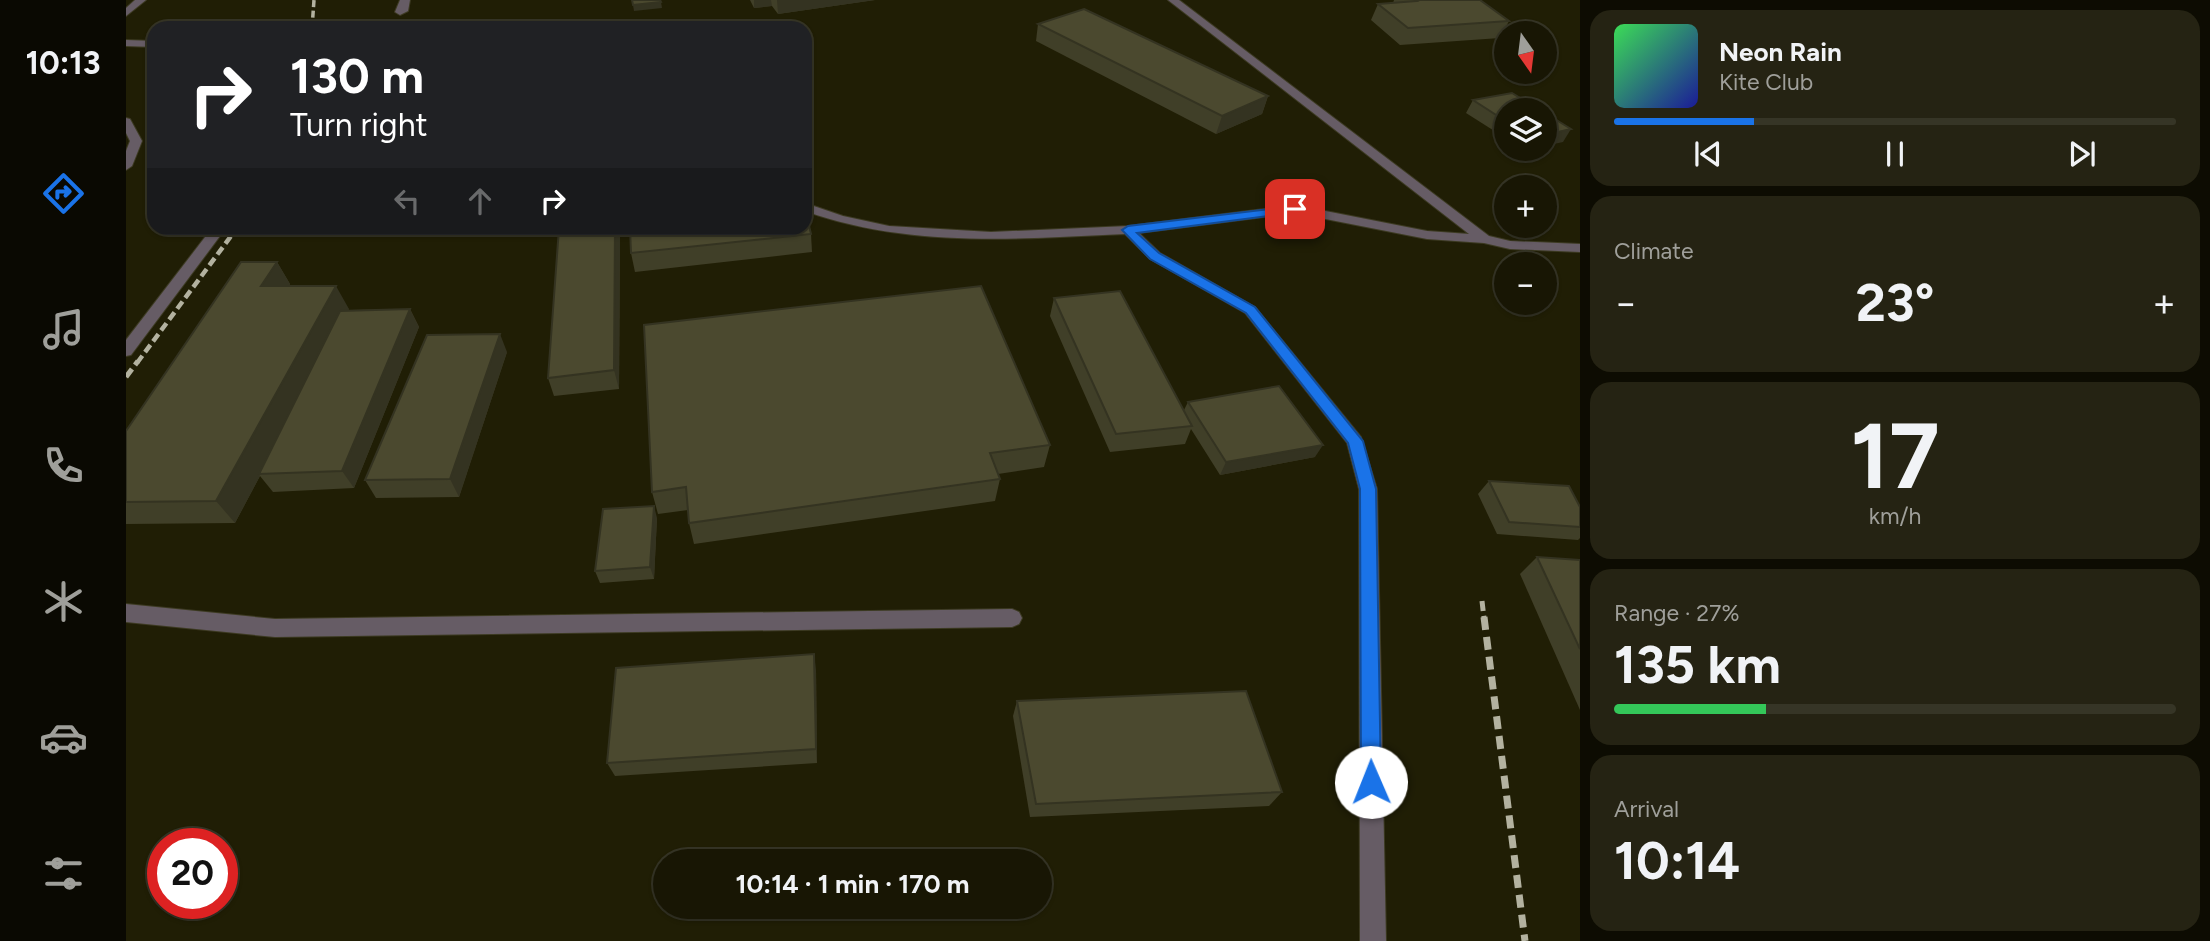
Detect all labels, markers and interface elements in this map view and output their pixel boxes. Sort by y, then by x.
north arrow [1494,21,1558,84]
map controls [1494,21,1557,315]
text: Neon Rain [1719,36,1842,68]
text: 10:13 [25,44,101,82]
text: 130 m [290,46,424,105]
icon: right [175,49,266,140]
text: Kite Club [1719,68,1813,96]
button: layers [1494,98,1557,161]
text: Turn right [290,106,428,144]
icon: previous [1689,135,1727,173]
icon: pause [1876,135,1914,173]
icon: next [2063,135,2101,173]
icon: directions [39,169,88,218]
button: + [1494,175,1557,238]
pin [1265,179,1325,239]
icon: left [388,182,426,220]
icon: ahead [461,182,499,220]
icon: right [534,182,572,220]
icon: arrive [1276,190,1314,228]
text: Climate [1614,237,1693,265]
button: − [1494,252,1557,315]
text: 23° [1856,272,1934,334]
text: − [1614,280,1638,326]
text: + [2152,280,2176,326]
icon: music [39,305,88,354]
text: 17 [1851,402,1940,511]
icon: phone [39,441,88,490]
text: km/h [1869,502,1921,530]
icon: climate [39,577,88,626]
text: Range · 27% [1614,599,1740,627]
text: 135 km [1614,634,1781,696]
icon: car [39,713,88,762]
position arrow [1334,745,1408,819]
text: Arrival [1614,795,1679,823]
speed limit sign: 20 [147,828,238,919]
text: 10:14 [1614,830,1740,892]
icon: filters [39,849,88,898]
text: 10:14 · 1 min · 170 m [736,868,969,900]

